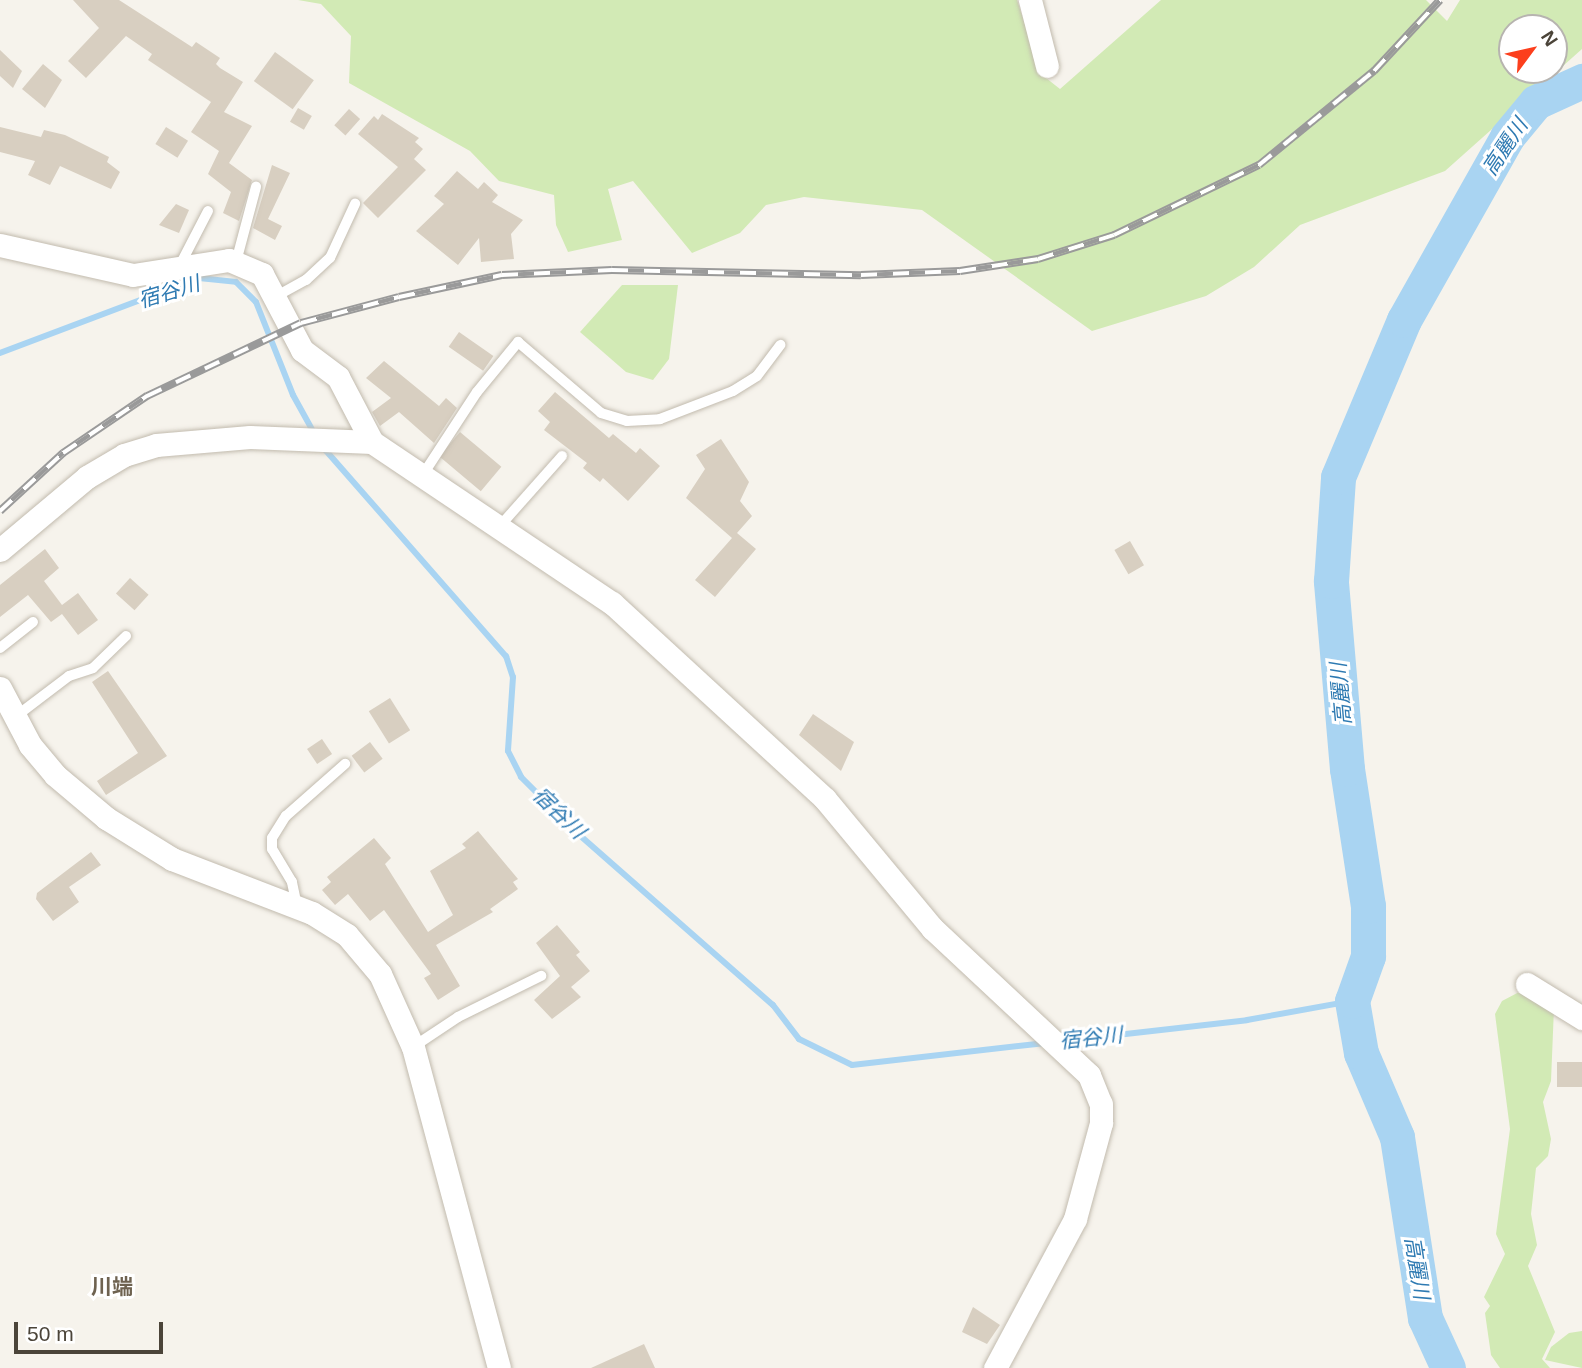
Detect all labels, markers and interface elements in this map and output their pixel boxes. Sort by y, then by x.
north arrow [1498,14,1568,84]
text: N [1537,27,1562,50]
water label: 高麗川 [1477,114,1533,180]
water label: 宿谷川 [135,271,203,313]
water label: 高麗川 [1326,662,1356,726]
water label: 宿谷川 [528,782,590,844]
water label: 宿谷川 [1058,1022,1124,1054]
water label: 高麗川 [1400,1235,1434,1301]
district label: 川端 [91,1274,133,1300]
scale bar [18,1308,166,1352]
text: 50 m [27,1322,74,1345]

